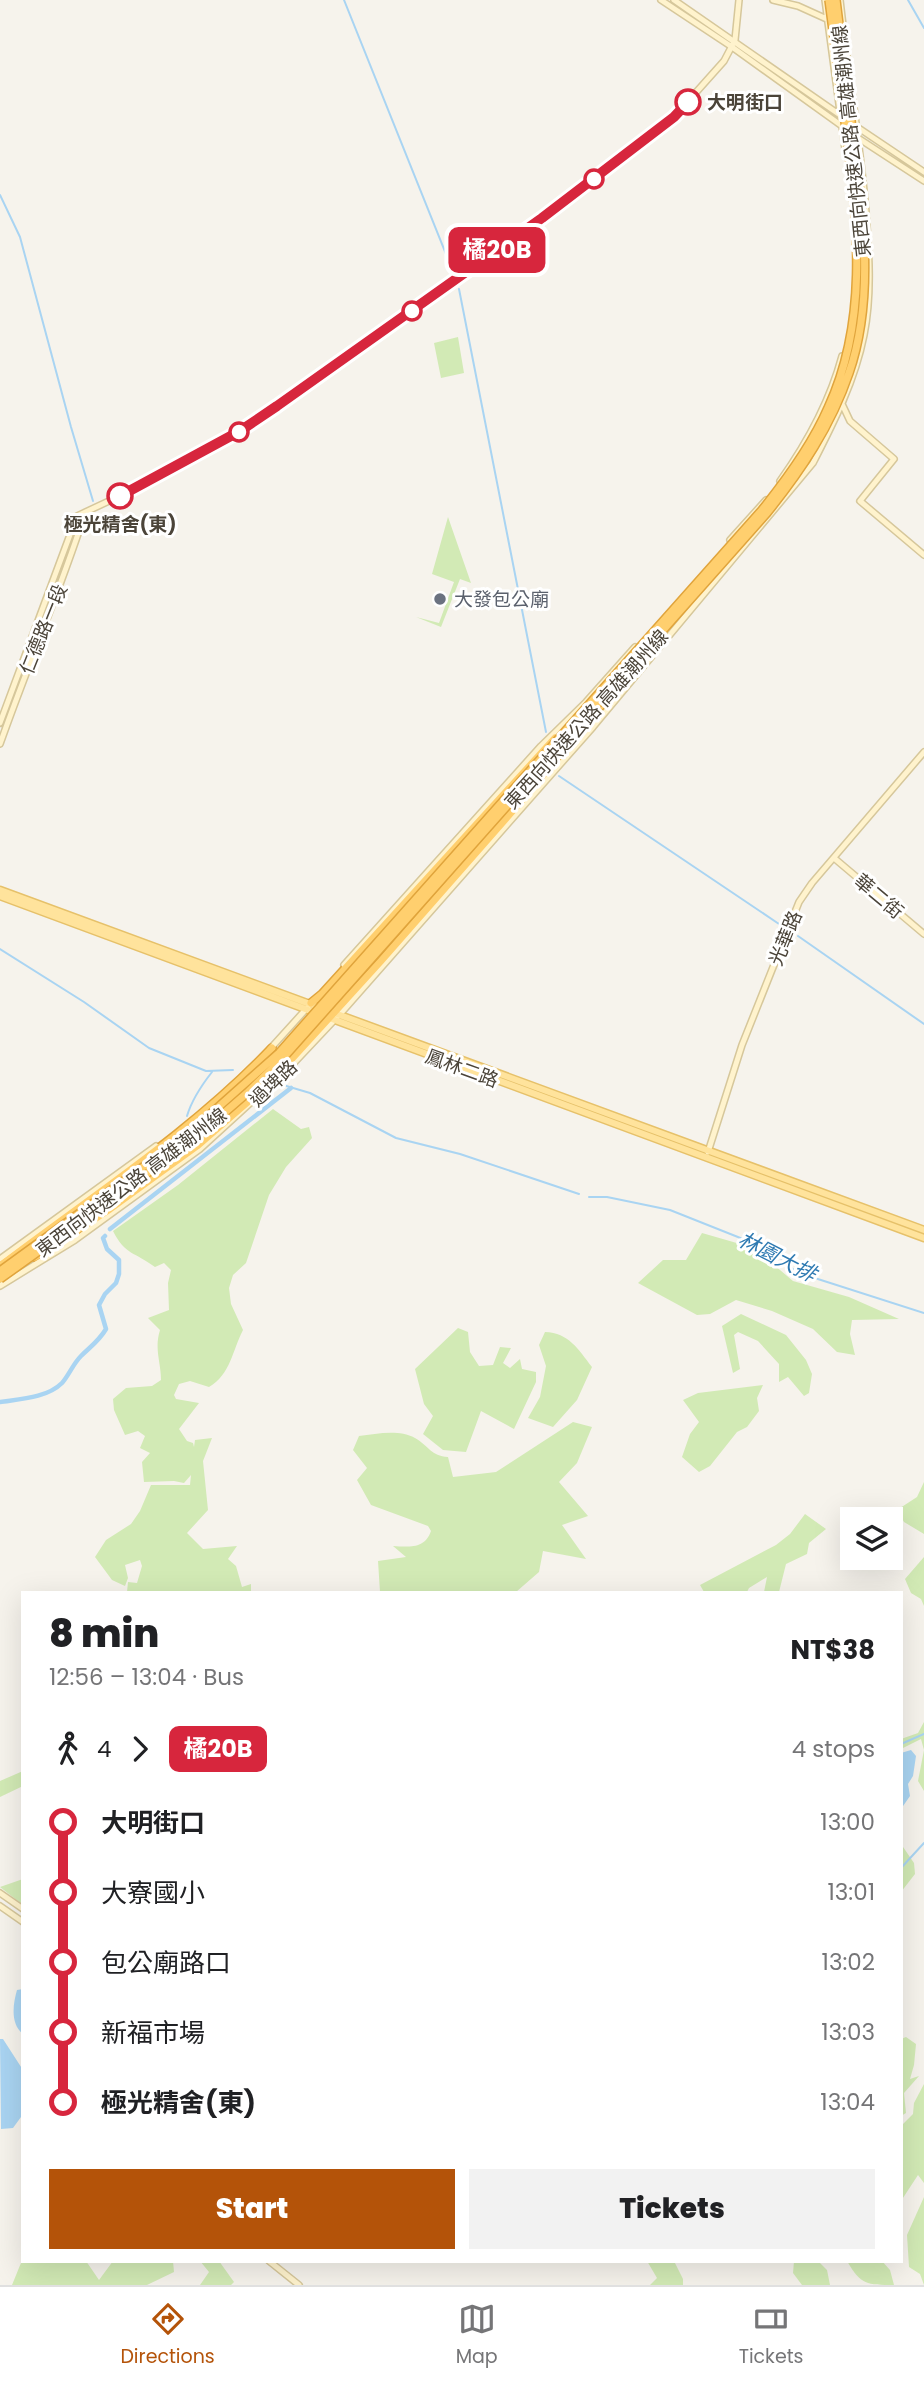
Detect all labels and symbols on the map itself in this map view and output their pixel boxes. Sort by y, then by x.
street label: 東西向快速公路 高雄潮州線 [826,24,877,258]
marker: 大明街口 [675,89,701,115]
place label: 大明街口 [707,89,783,116]
unlabelled marker [584,169,604,189]
line badge: 橘20B [448,227,546,273]
unlabelled marker [402,301,422,321]
unlabelled marker [229,422,249,442]
marker: 極光精舍(東) [107,483,133,509]
place label: 極光精舍(東) [63,511,177,538]
street label: 仁德路一段 [13,580,74,678]
place label: 大發包公廟 [454,586,549,613]
marker: 大發包公廟 [432,591,448,607]
street label: 東西向快速公路 高雄潮州線 [498,624,674,815]
street label: 華二街 [848,868,909,925]
street label: 光華路 [762,907,809,970]
street label: 鳳林二路 [421,1043,502,1094]
street label: 過埤路 [243,1054,303,1113]
street label: 東西向快速公路 高雄潮州線 [30,1101,232,1263]
water label: 林園大排 [733,1225,824,1290]

